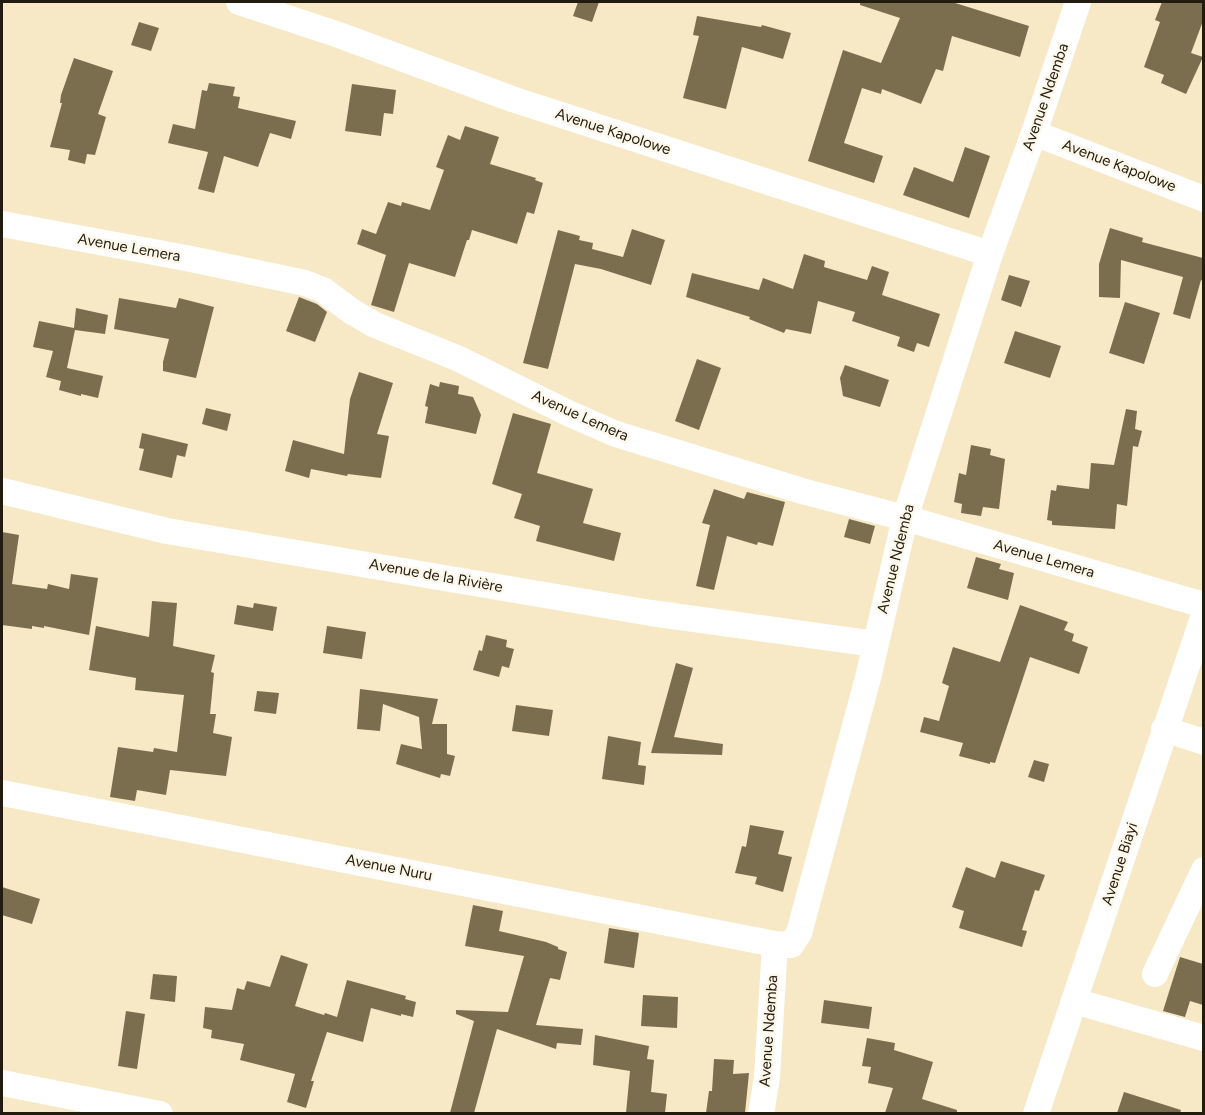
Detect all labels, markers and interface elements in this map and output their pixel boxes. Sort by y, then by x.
street label: Avenue Ndemba [1019,41,1073,153]
street label: Avenue Kapolowe [553,105,673,159]
street label: Avenue Kapolowe [1060,136,1178,196]
street label: Avenue Lemera [76,230,182,266]
street label: Avenue Lemera [529,387,631,445]
street label: Avenue Ndemba [874,502,918,616]
street label: Avenue Lemera [991,536,1097,582]
street label: Avenue de la Rivière [368,555,504,597]
street label: Avenue Biayi [1098,820,1142,908]
street label: Avenue Nuru [344,851,434,885]
street label: Avenue Ndemba [756,974,782,1088]

